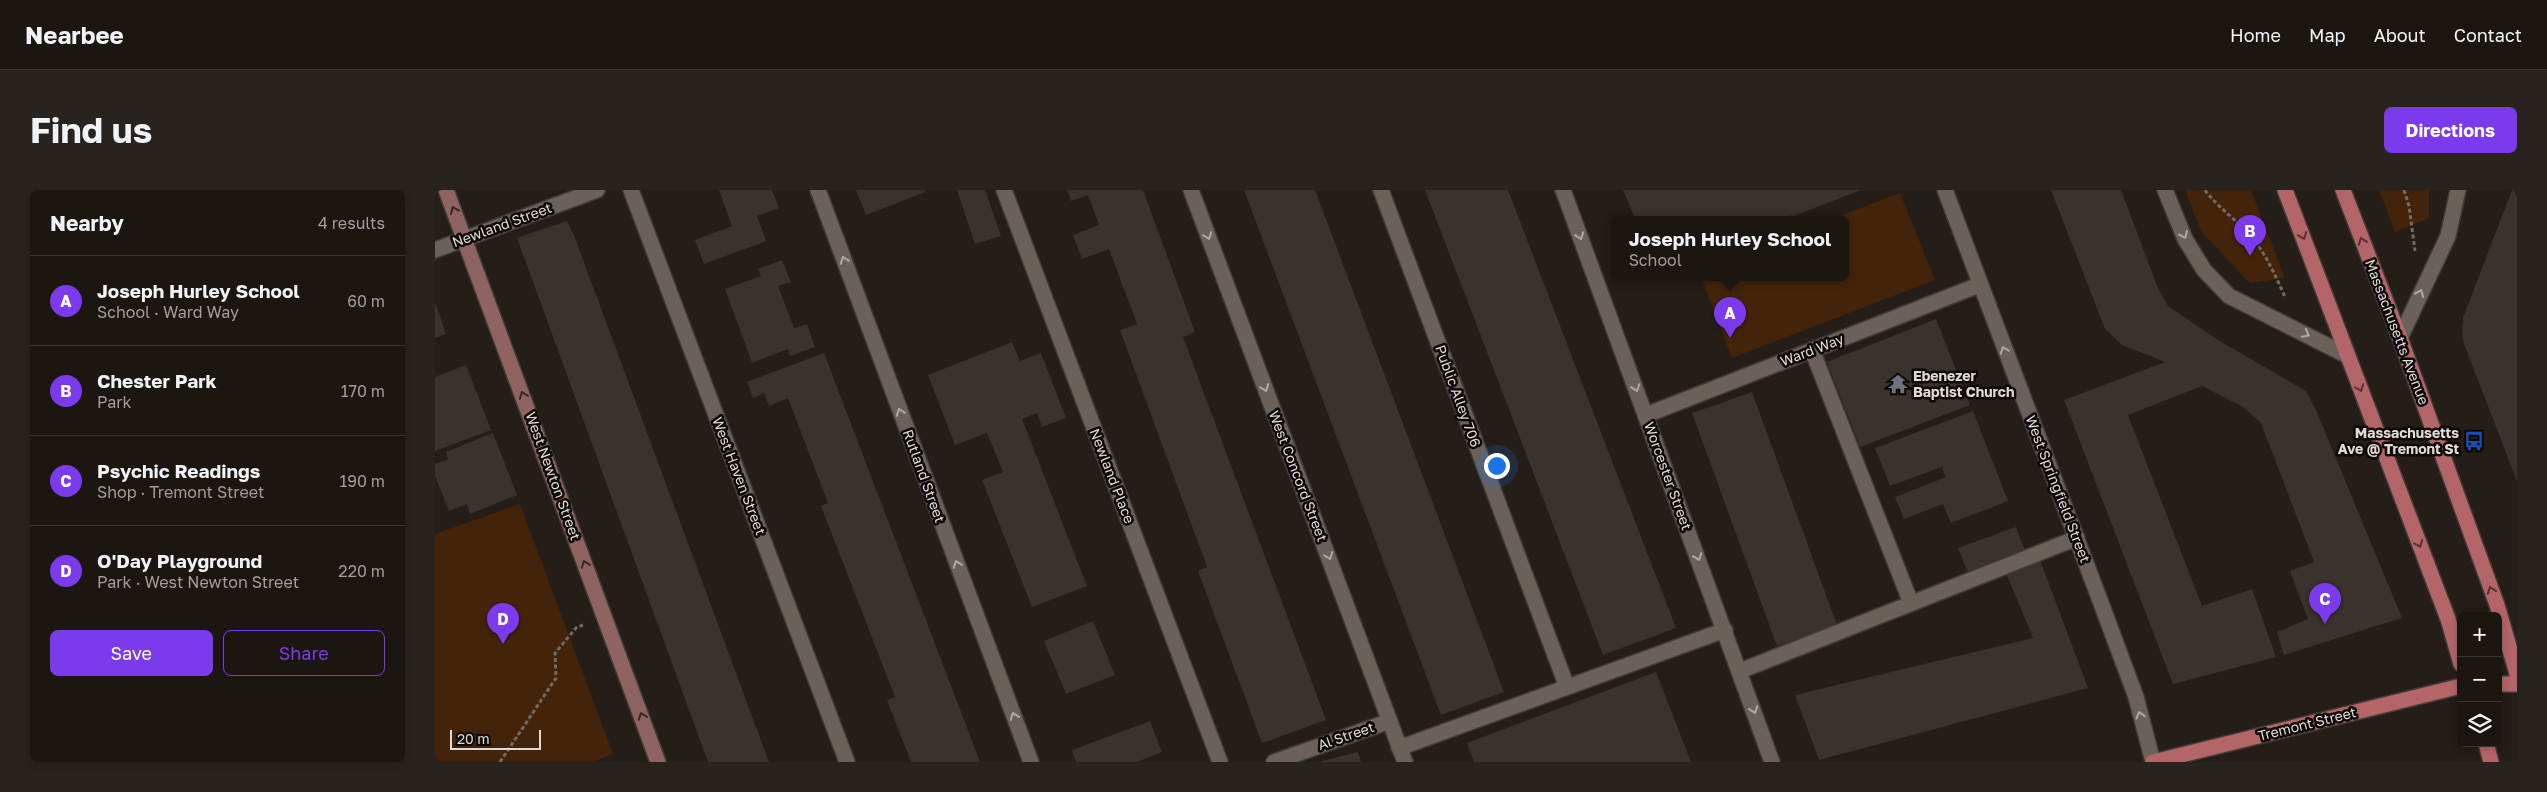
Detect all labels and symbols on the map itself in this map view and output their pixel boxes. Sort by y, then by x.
street label: Newland Street [450,199,554,250]
one-way arrow [450,206,461,215]
pin: B [2234,215,2266,256]
one-way arrow [2177,230,2188,239]
one-way arrow [1202,231,1212,239]
one-way arrow [1574,231,1584,240]
one-way arrow [2297,231,2307,239]
one-way arrow [2358,237,2368,246]
one-way arrow [840,256,850,264]
street label: Massachusetts Avenue [2362,257,2433,407]
one-way arrow [2414,289,2424,298]
pin: A [1714,297,1746,338]
one-way arrow [2301,328,2310,338]
street label: Ward Way [1778,330,1846,369]
street label: Public Alley 706 [1432,343,1485,449]
one-way arrow [2000,346,2010,354]
place label: Ebenezer Baptist Church [1913,367,2014,400]
temple icon: Ebenezer Baptist Church [1887,373,1909,395]
one-way arrow [1259,383,1269,392]
one-way arrow [2354,383,2364,392]
one-way arrow [1630,384,1640,392]
one-way arrow [519,391,529,400]
one-way arrow [896,408,907,417]
street label: West Concord Street [1266,408,1331,544]
street label: West Newton Street [522,409,585,542]
street label: West Springfield Street [2023,413,2094,565]
street label: West Haven Street [709,414,770,537]
street label: Worcester Street [1641,419,1696,532]
place label: Massachusetts Ave @ Tremont St [2338,424,2459,457]
street label: Newland Place [1087,426,1138,526]
street label: Rutland Street [900,427,949,525]
bus stop icon: Massachusetts Ave @ Tremont St [2463,430,2485,452]
your location [1484,453,1510,479]
one-way arrow [2413,539,2423,548]
one-way arrow [1323,552,1333,560]
one-way arrow [1692,553,1702,561]
one-way arrow [581,560,591,569]
one-way arrow [953,560,963,569]
pin: C [2309,583,2341,624]
one-way arrow [2487,587,2497,595]
pin: D [487,603,519,644]
street label: Tremont Street [2256,703,2358,744]
one-way arrow [1748,705,1758,714]
one-way arrow [2136,711,2146,719]
one-way arrow [637,712,648,721]
one-way arrow [1010,713,1020,721]
street label: Al Street [1315,718,1376,753]
scale bar [450,727,541,750]

